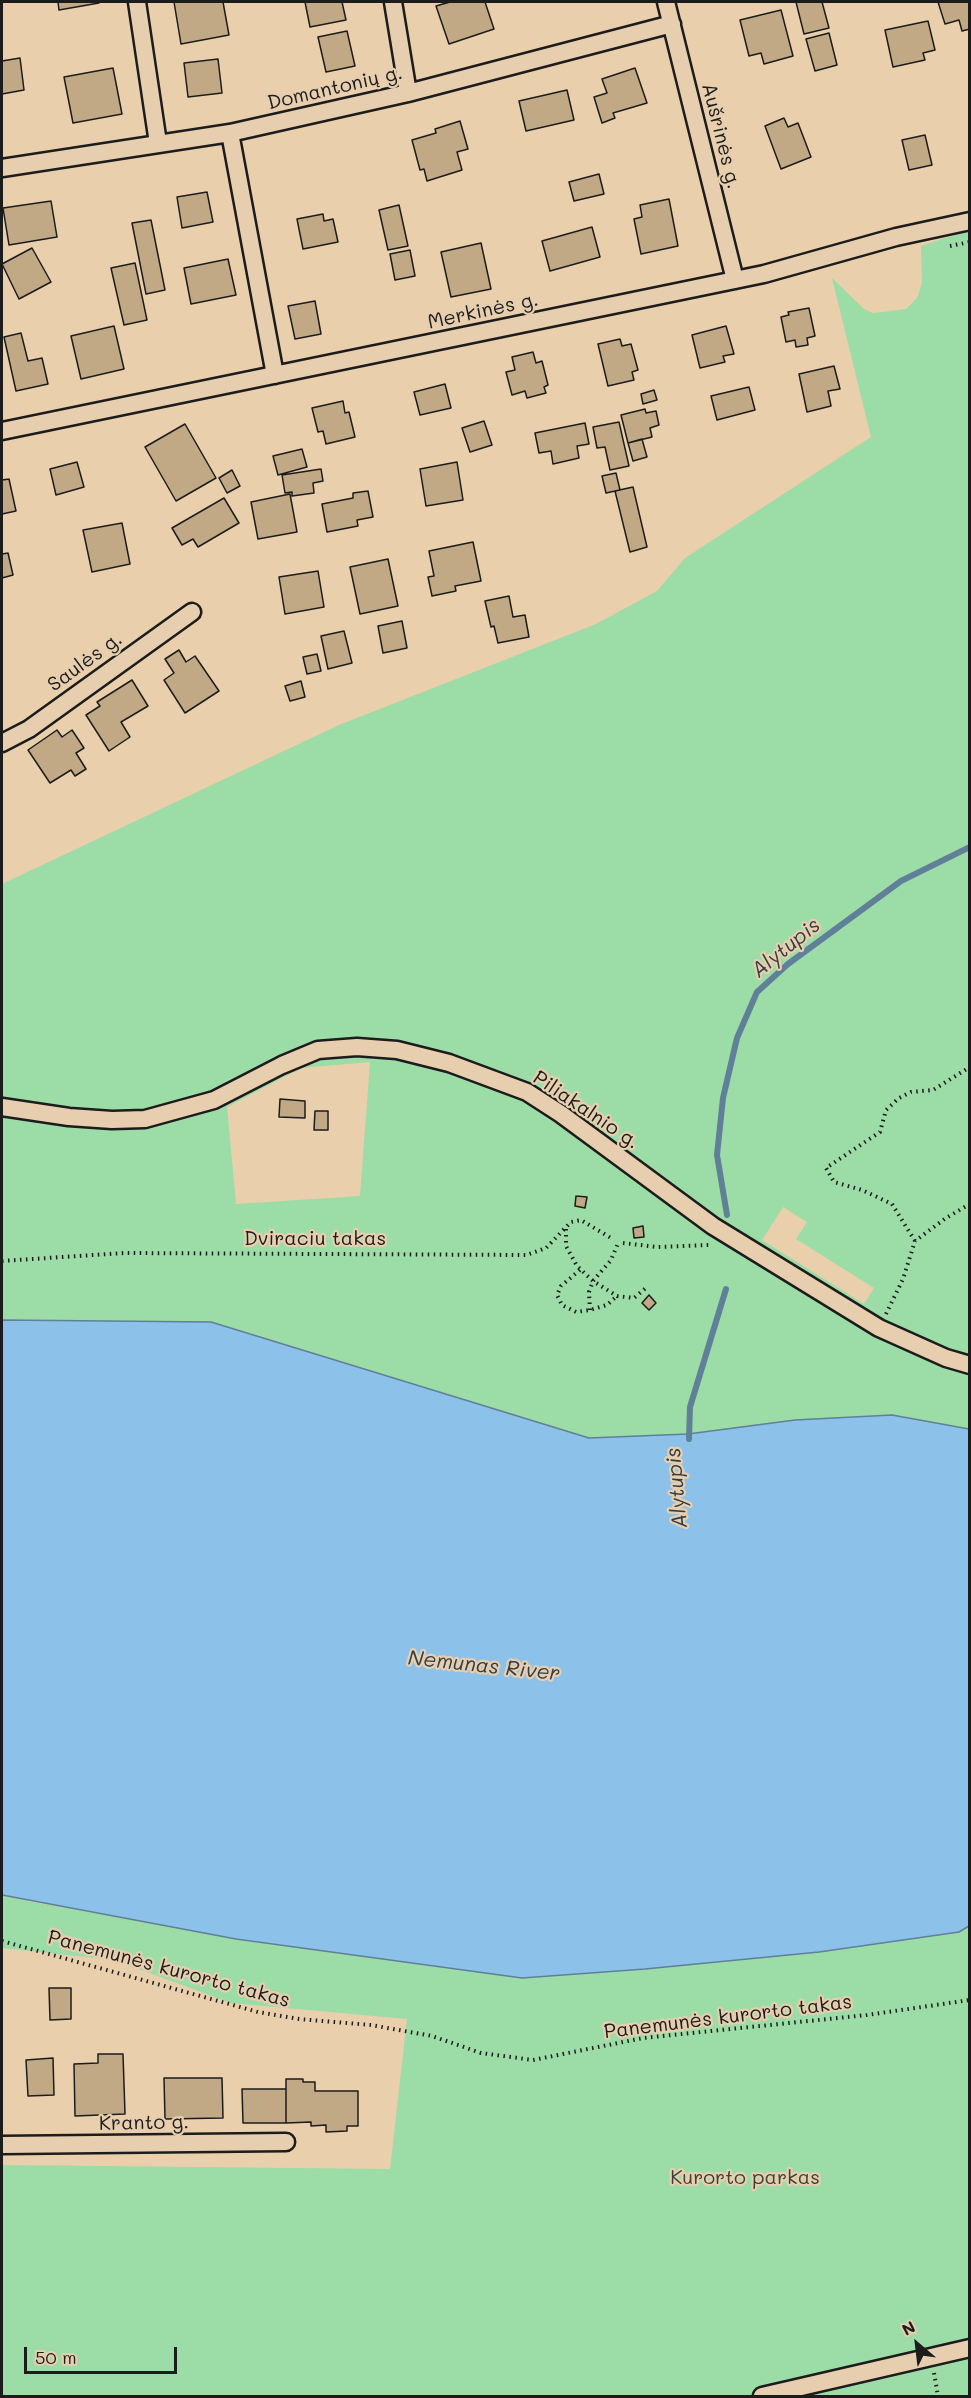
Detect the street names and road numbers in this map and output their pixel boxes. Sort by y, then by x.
street label: Domantonių g. [265,61,405,115]
street label: Aušrinės g. [696,81,746,191]
street label: Merkinės g. [425,288,541,334]
street label: Saulės g. [43,627,127,697]
street label: Piliakalnio g. [528,1066,644,1154]
street label: Dviraciu takas [244,1227,386,1251]
street label: Panemunės kurorto takas [45,1925,293,2013]
street label: Panemunės kurorto takas [603,1990,853,2044]
street label: Kranto g. [99,2110,189,2136]

